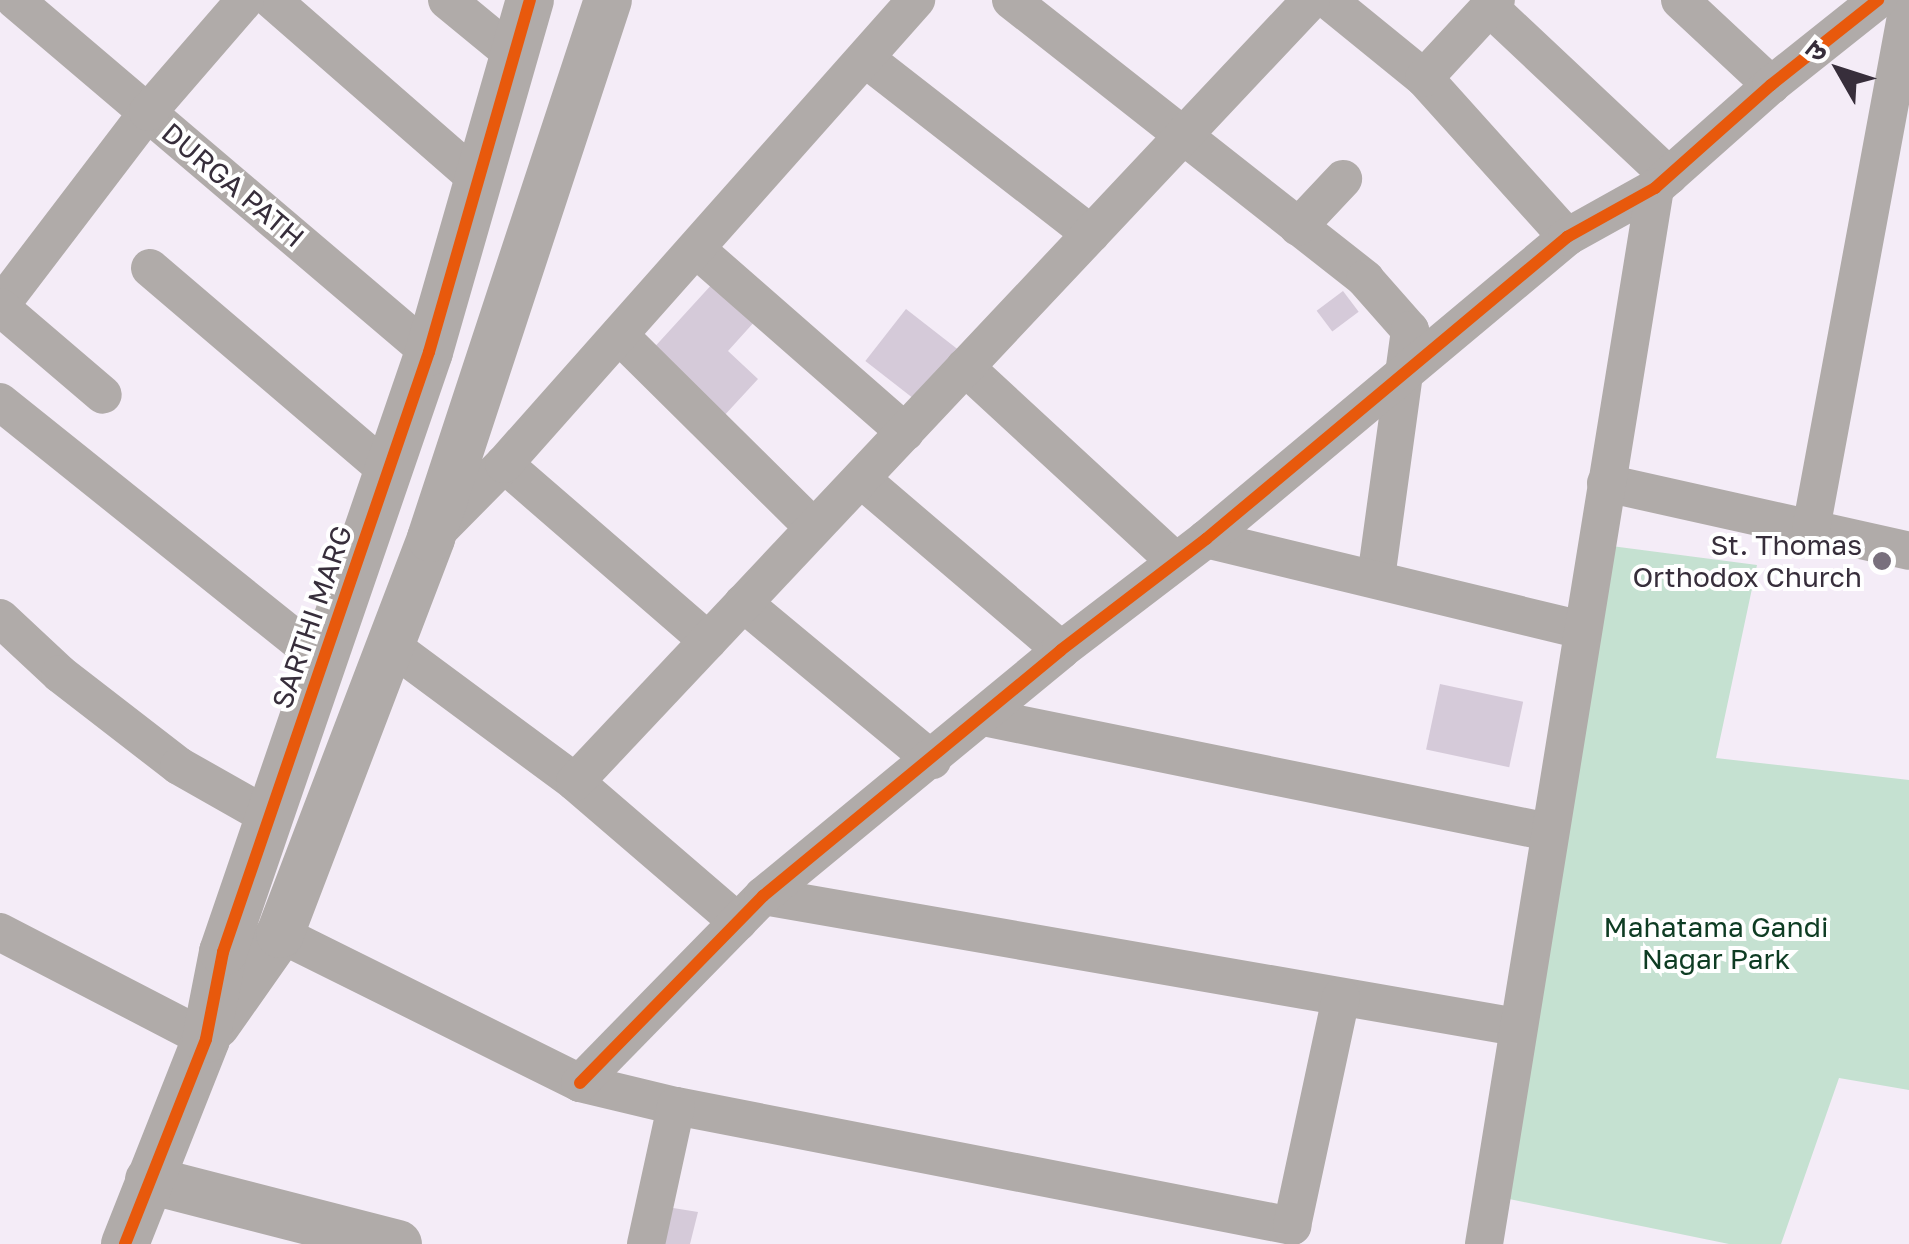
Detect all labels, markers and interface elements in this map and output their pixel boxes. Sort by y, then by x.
north arrow [1789,20,1889,120]
text: उ [1797,34,1833,68]
street label: DURGA PATH [155,116,311,254]
street label: SARTHI MARG [265,521,359,713]
place label: St. Thomas Orthodox Church [1632,528,1862,594]
marker: St. Thomas Orthodox Church [1871,550,1893,572]
park label: Mahatama Gandi Nagar Park [1604,910,1828,976]

